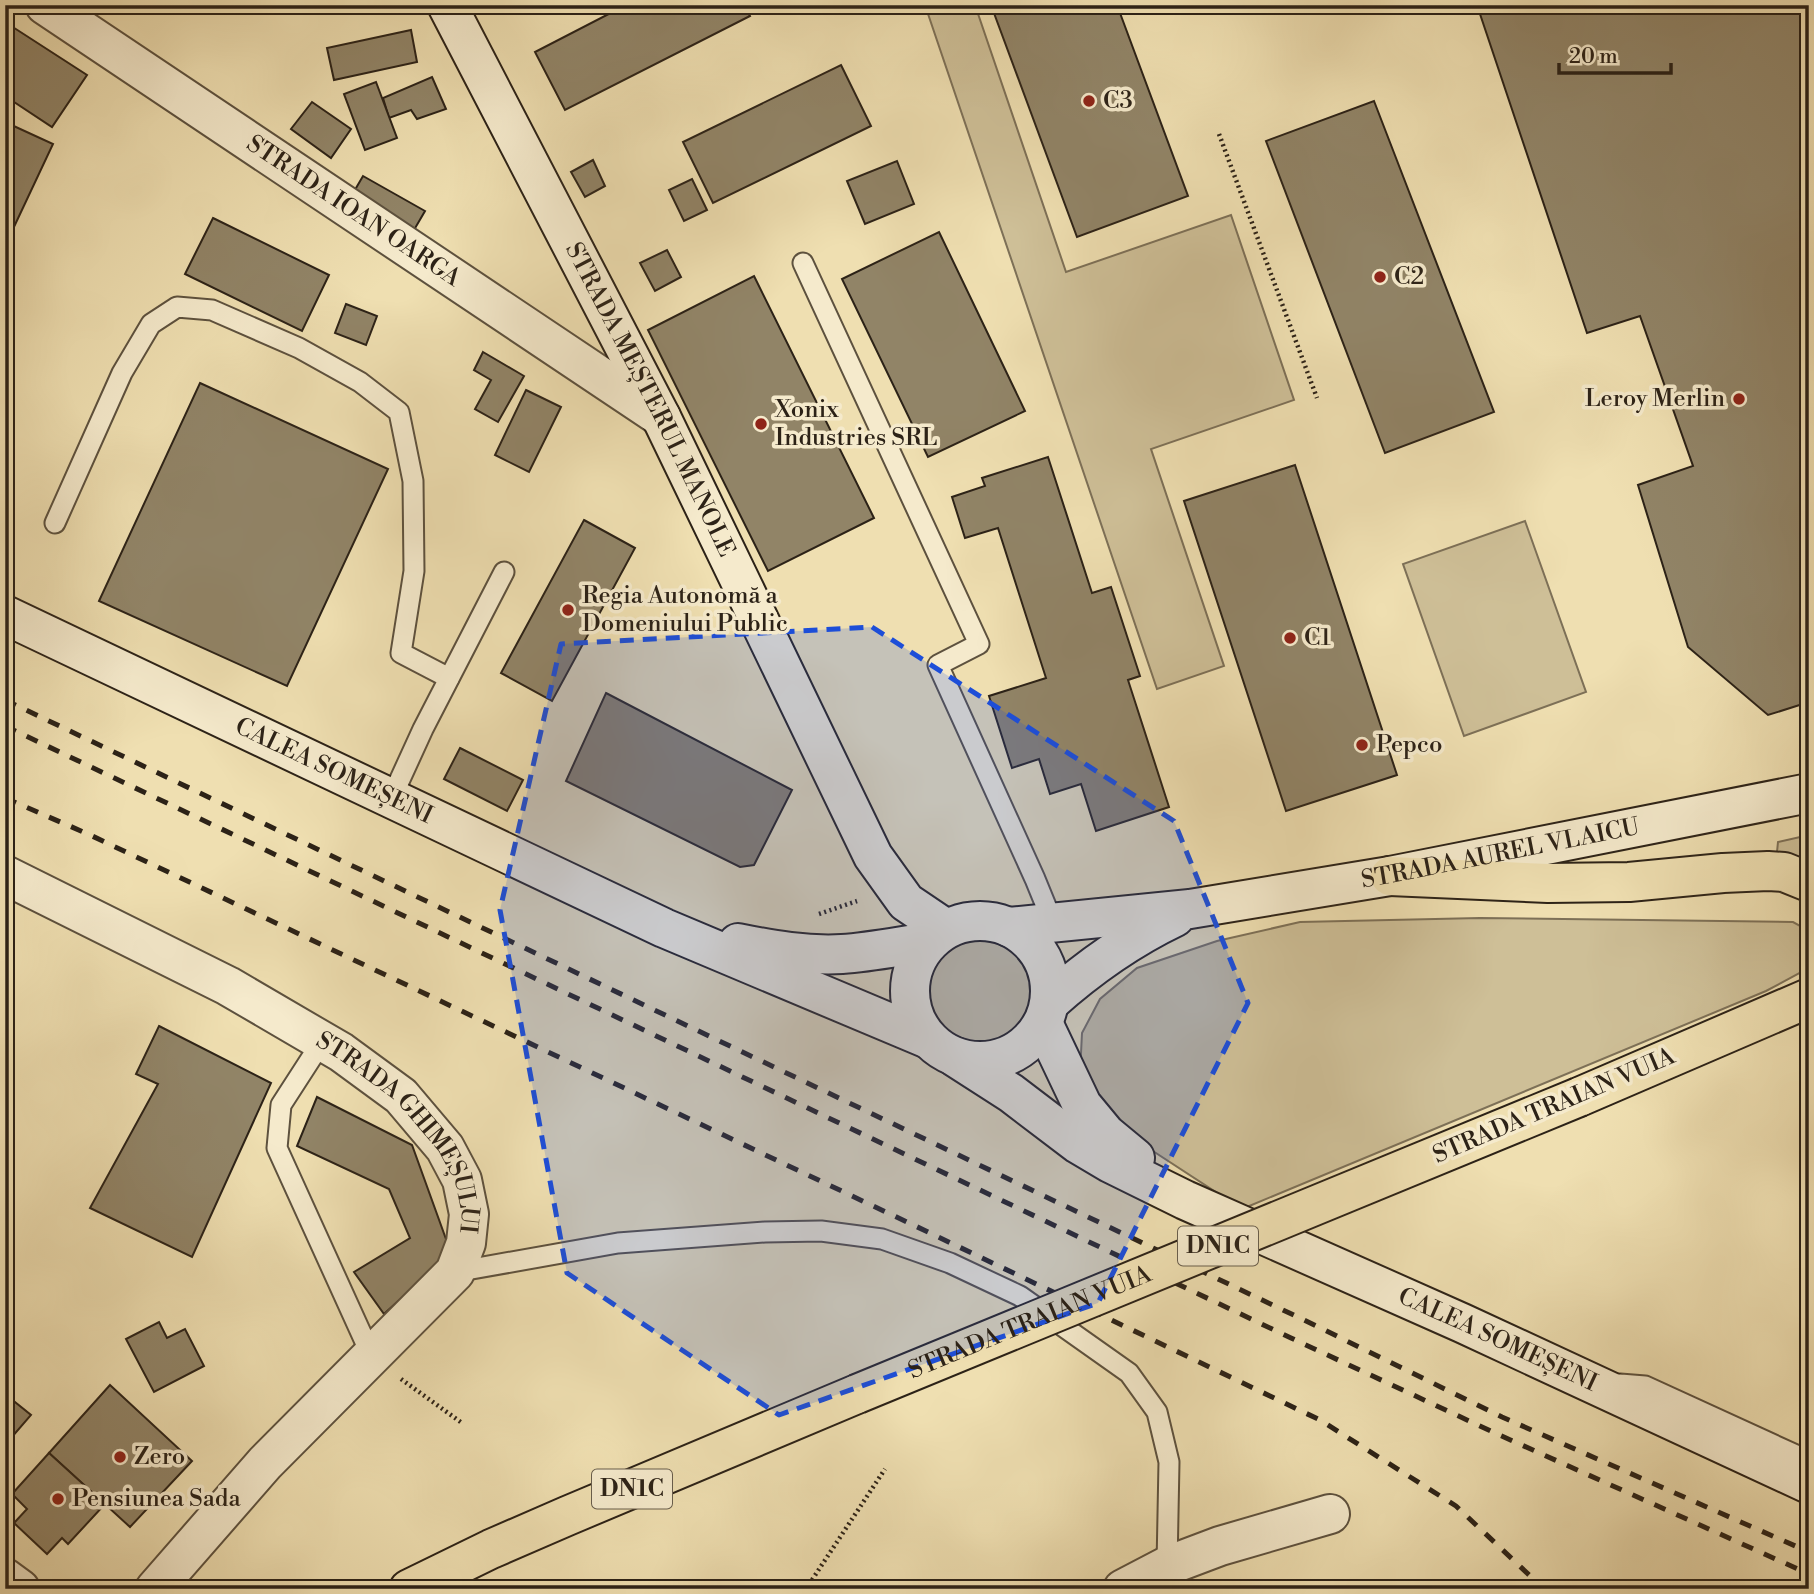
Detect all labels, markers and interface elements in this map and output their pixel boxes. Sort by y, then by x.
scale bar [1559,32,1671,76]
text: 20 m [1569,44,1618,70]
place label: C3 [1103,86,1133,116]
marker: C3 [1081,93,1097,109]
street label: STRADA IOAN OARGA [241,129,467,294]
street label: STRADA MEȘTERUL MANOLE [558,238,741,562]
place label: C2 [1394,262,1424,292]
marker: C2 [1372,269,1388,285]
place label: Leroy Merlin [1585,384,1725,414]
marker: Leroy Merlin [1731,391,1747,407]
place label: Xonix Industries SRL [774,395,938,453]
marker: Xonix Industries SRL [753,416,769,432]
place label: Regia Autonomă a Domeniului Public [582,581,788,639]
marker: Regia Autonomă a Domeniului Public [560,602,576,618]
place label: C1 [1304,623,1331,653]
marker: C1 [1282,630,1298,646]
street label: CALEA SOMEȘENI [230,711,438,831]
place label: Pepco [1376,730,1442,760]
marker: Pepco [1354,737,1370,753]
street label: STRADA AUREL VLAICU [1359,812,1642,896]
street label: STRADA GHIMEȘULUI [310,1026,485,1235]
street label: STRADA TRAIAN VUIA [1428,1041,1680,1171]
road number: DN1C [1178,1226,1258,1266]
street label: STRADA TRAIAN VUIA [904,1259,1157,1386]
street label: CALEA SOMEȘENI [1393,1282,1602,1398]
place label: Zero [134,1442,185,1472]
marker: Zero [112,1449,128,1465]
road number: DN1C [592,1470,672,1508]
place label: Pensiunea Sada [72,1484,241,1514]
marker: Pensiunea Sada [50,1491,66,1507]

